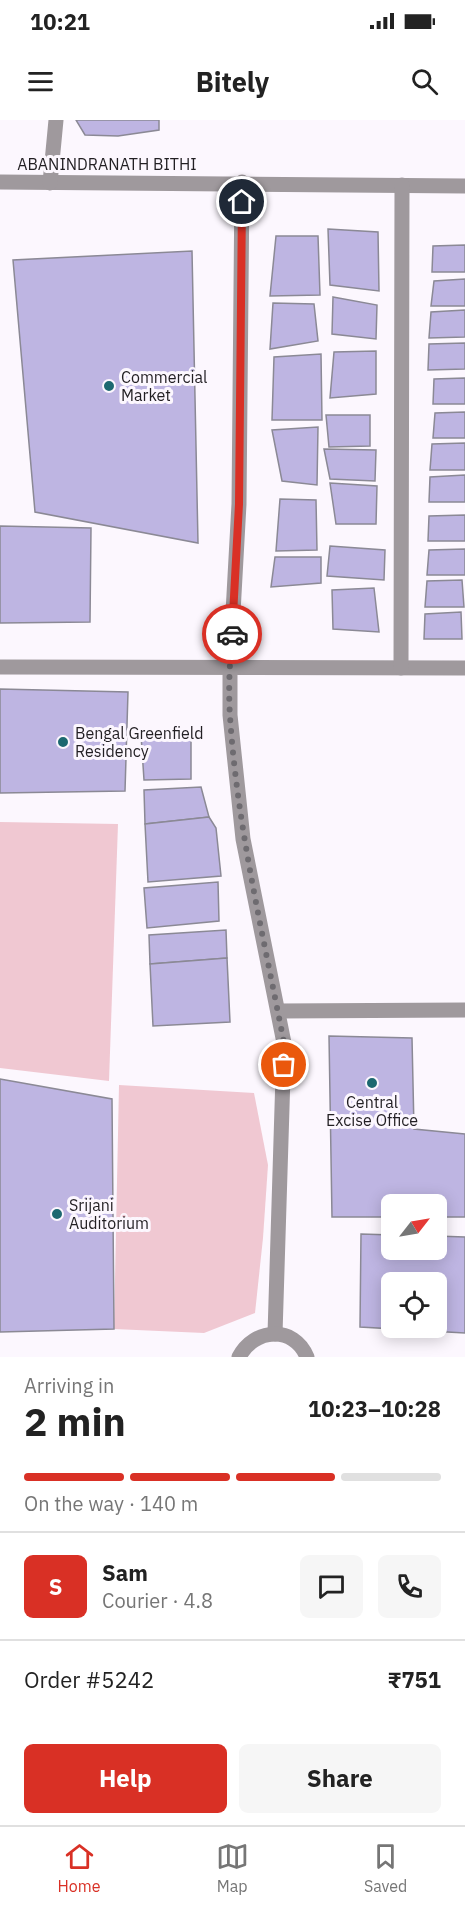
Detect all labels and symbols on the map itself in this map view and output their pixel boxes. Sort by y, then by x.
street label: ABANINDRANATH BITHI [17,154,197,174]
pin [216,176,267,227]
place label: Commercial Market [121,367,207,405]
marker: Commercial Market [102,379,116,393]
courier [202,604,262,664]
place label: Bengal Greenfield Residency [75,723,203,761]
marker: Bengal Greenfield Residency [56,735,70,749]
pin [258,1039,309,1090]
marker: Central Excise Office [365,1076,379,1090]
place label: Central Excise Office [326,1092,418,1130]
north arrow [381,1194,447,1260]
place label: Srijani Auditorium [69,1195,149,1233]
marker: Srijani Auditorium [50,1207,64,1221]

